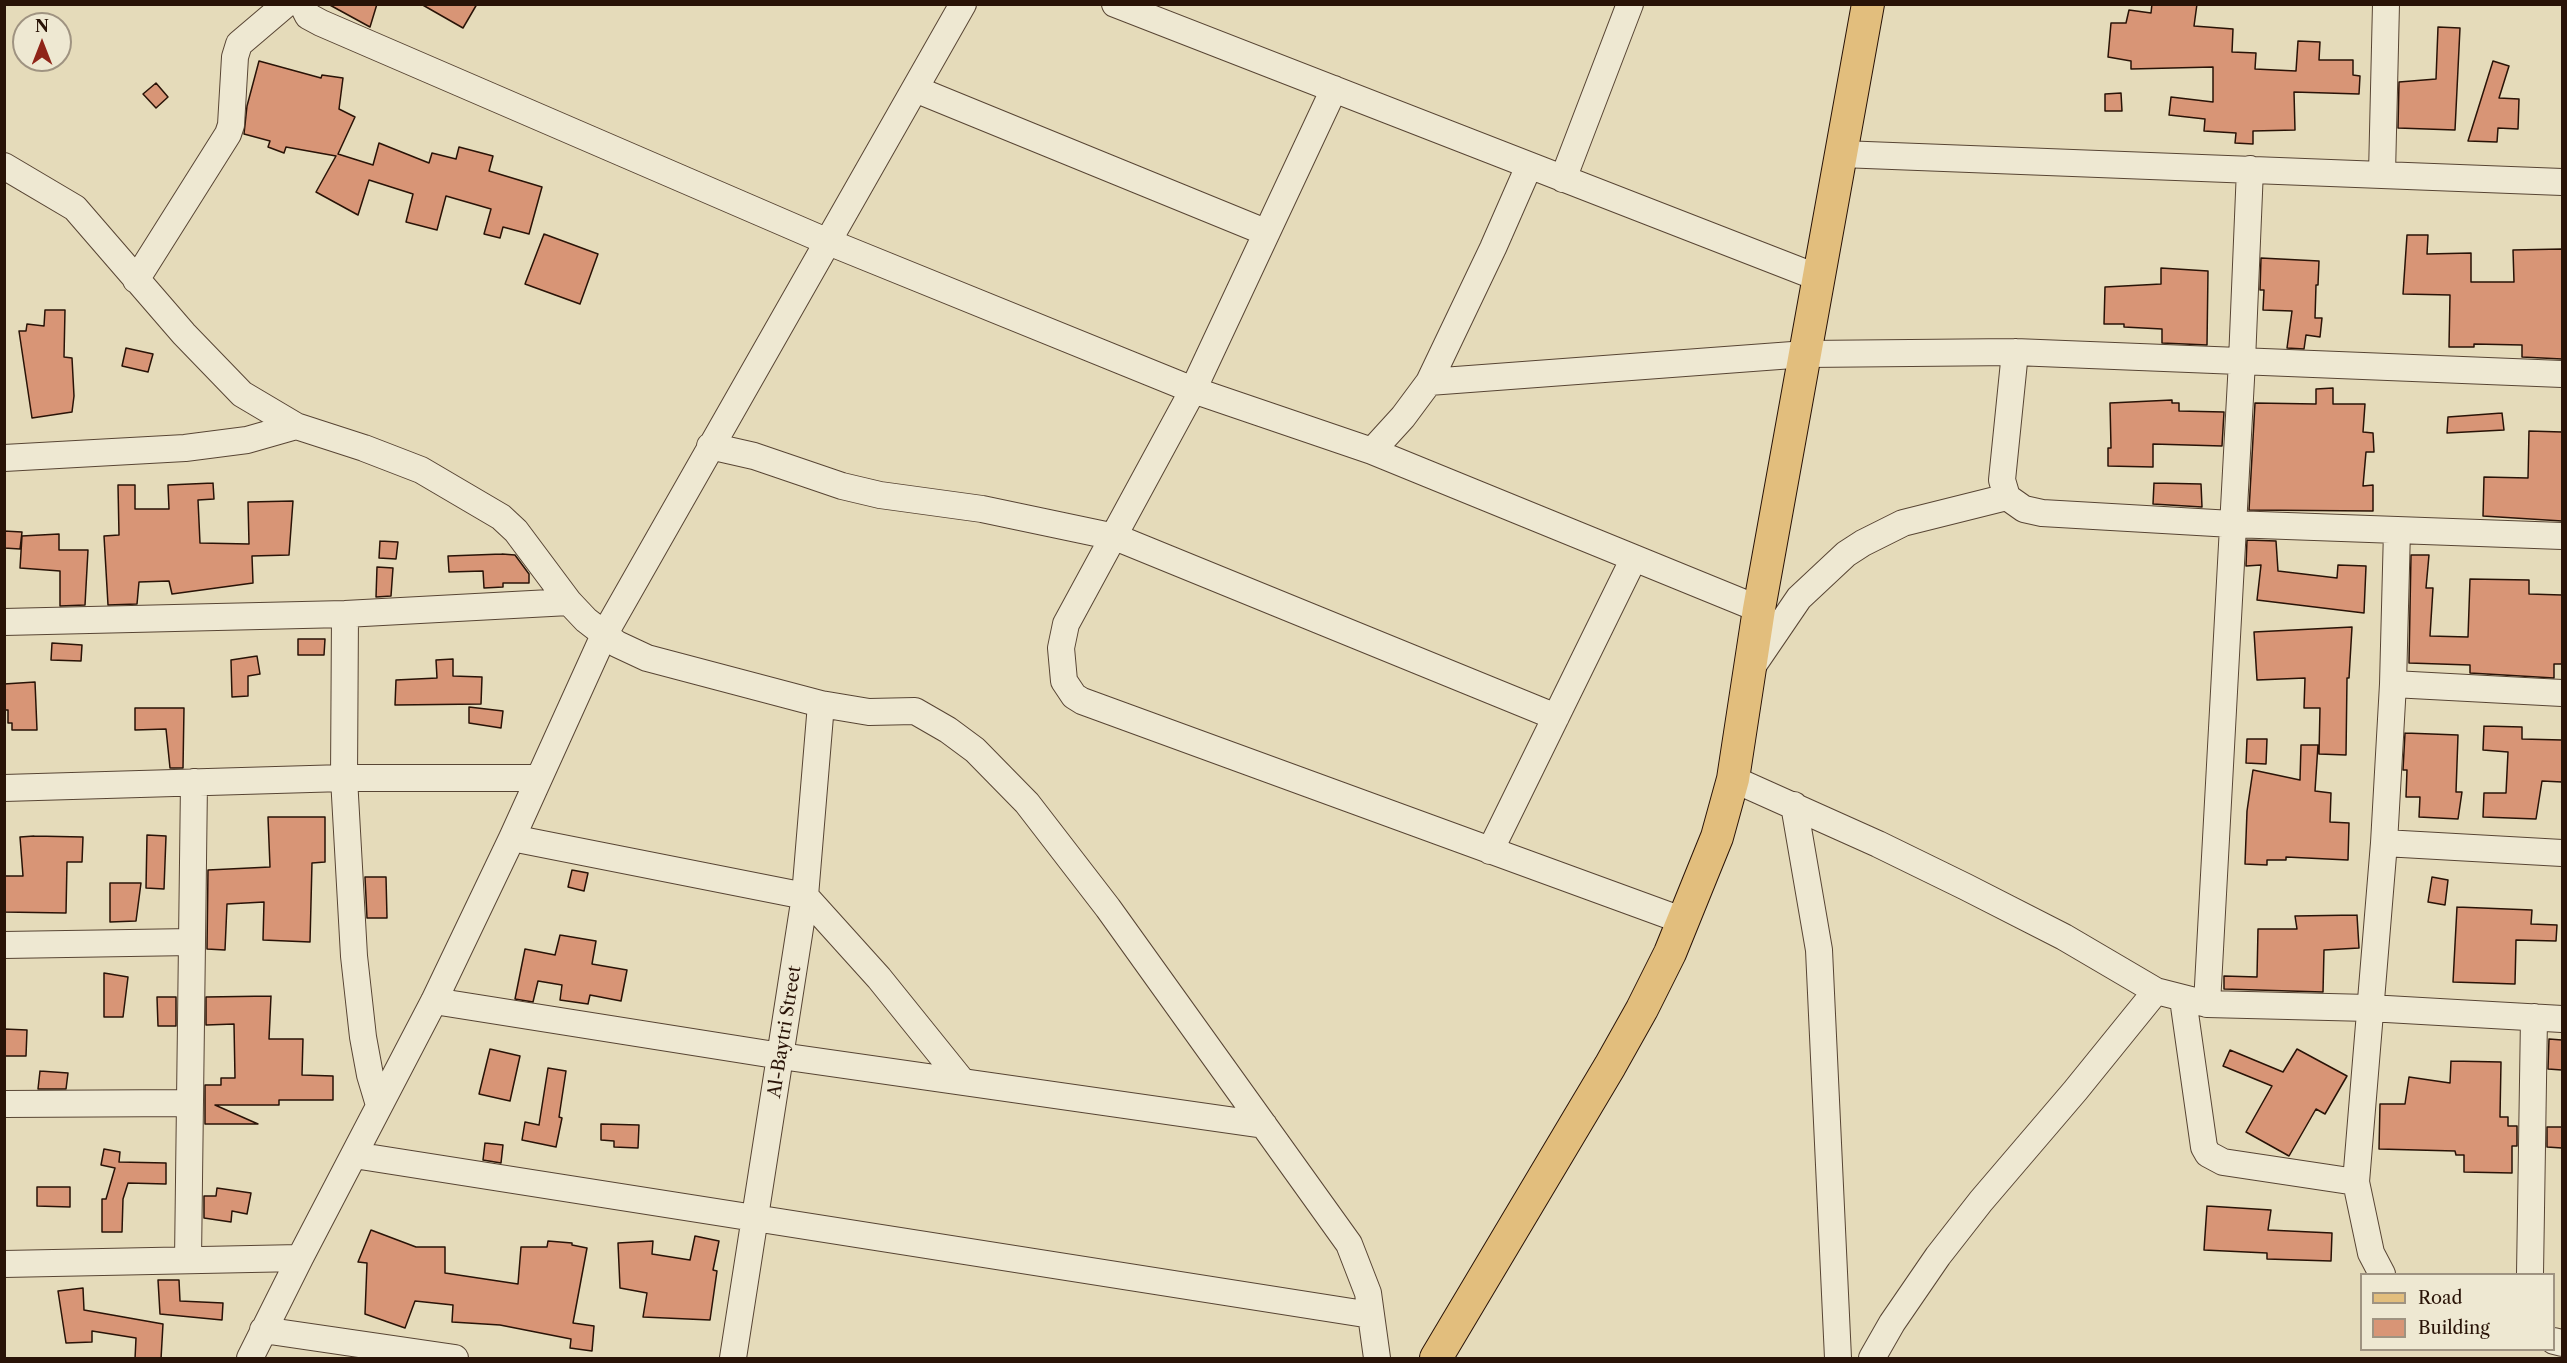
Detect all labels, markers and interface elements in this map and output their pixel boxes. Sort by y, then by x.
north arrow [12,12,72,72]
text: N [35,16,49,36]
street label: Al-Baytri Street [764,964,806,1100]
legend [2360,1273,2555,1351]
text: Road [2418,1287,2463,1309]
text: Building [2418,1317,2490,1339]

